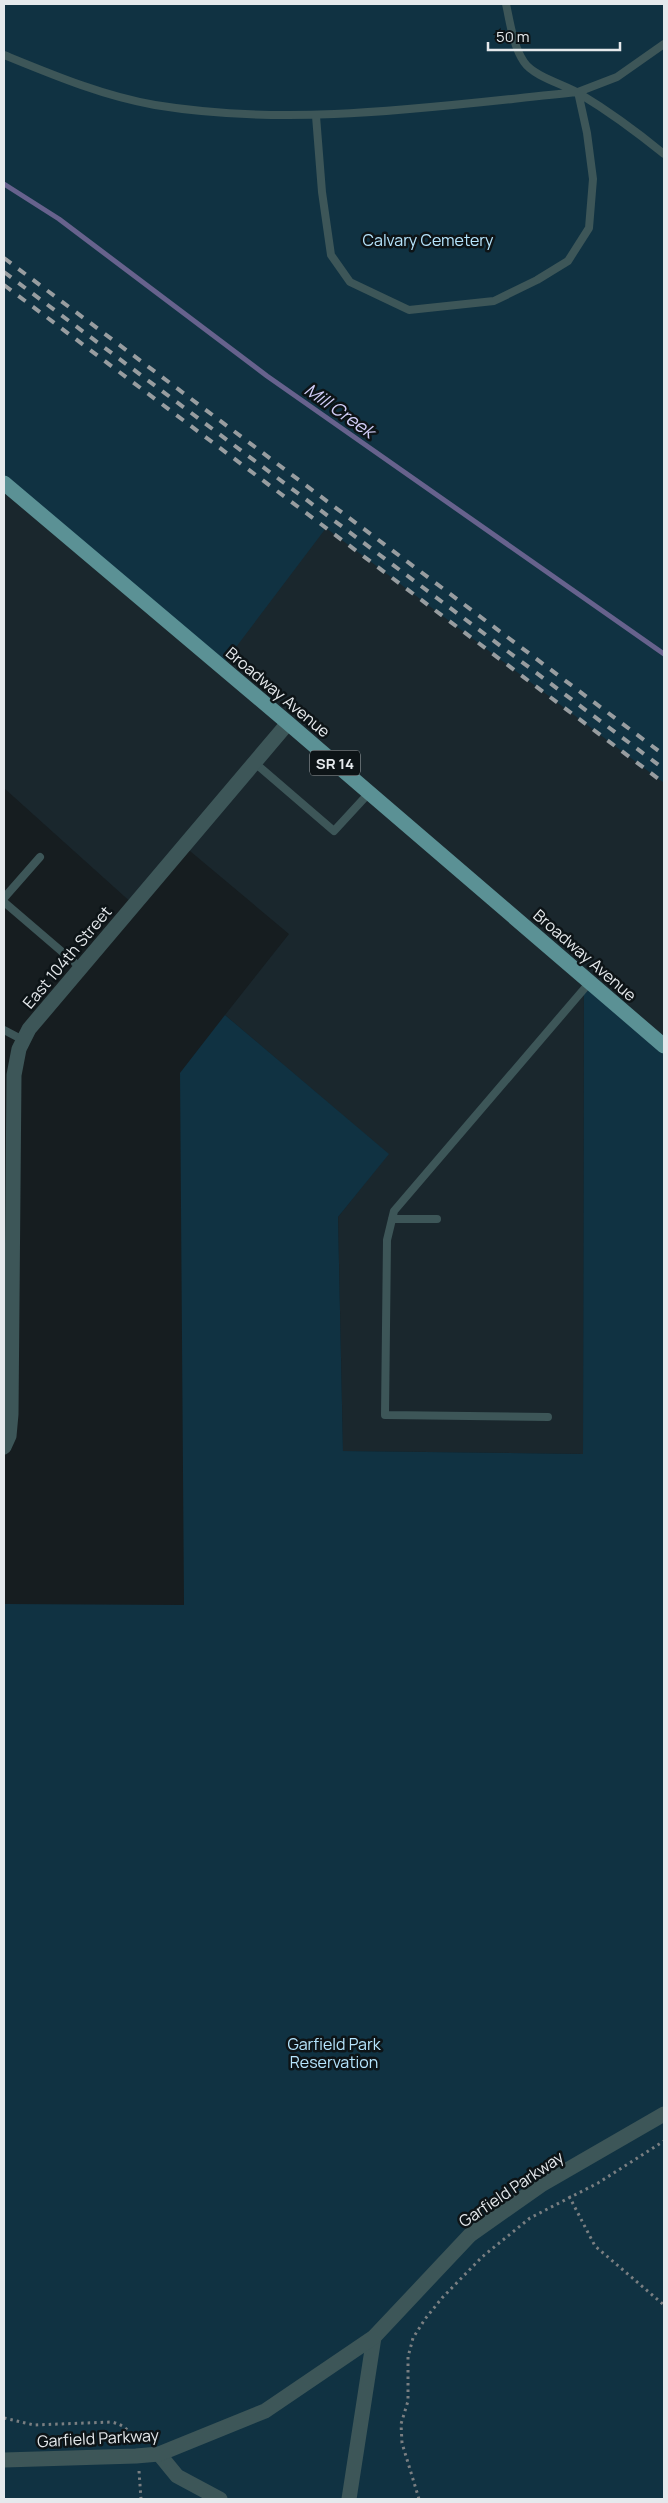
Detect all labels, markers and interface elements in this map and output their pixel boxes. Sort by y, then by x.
scale bar [488,20,620,52]
text: 50 m [496,26,530,47]
park label: Calvary Cemetery [363,229,494,251]
water label: Mill Creek [300,377,382,445]
street label: Broadway Avenue [221,642,335,742]
road number: SR 14 [310,750,360,776]
street label: East 104th Street [18,901,116,1013]
street label: Broadway Avenue [529,904,641,1006]
park label: Garfield Park Reservation [287,2033,382,2073]
street label: Garfield Parkway [454,2145,568,2232]
street label: Garfield Parkway [37,2424,160,2452]

